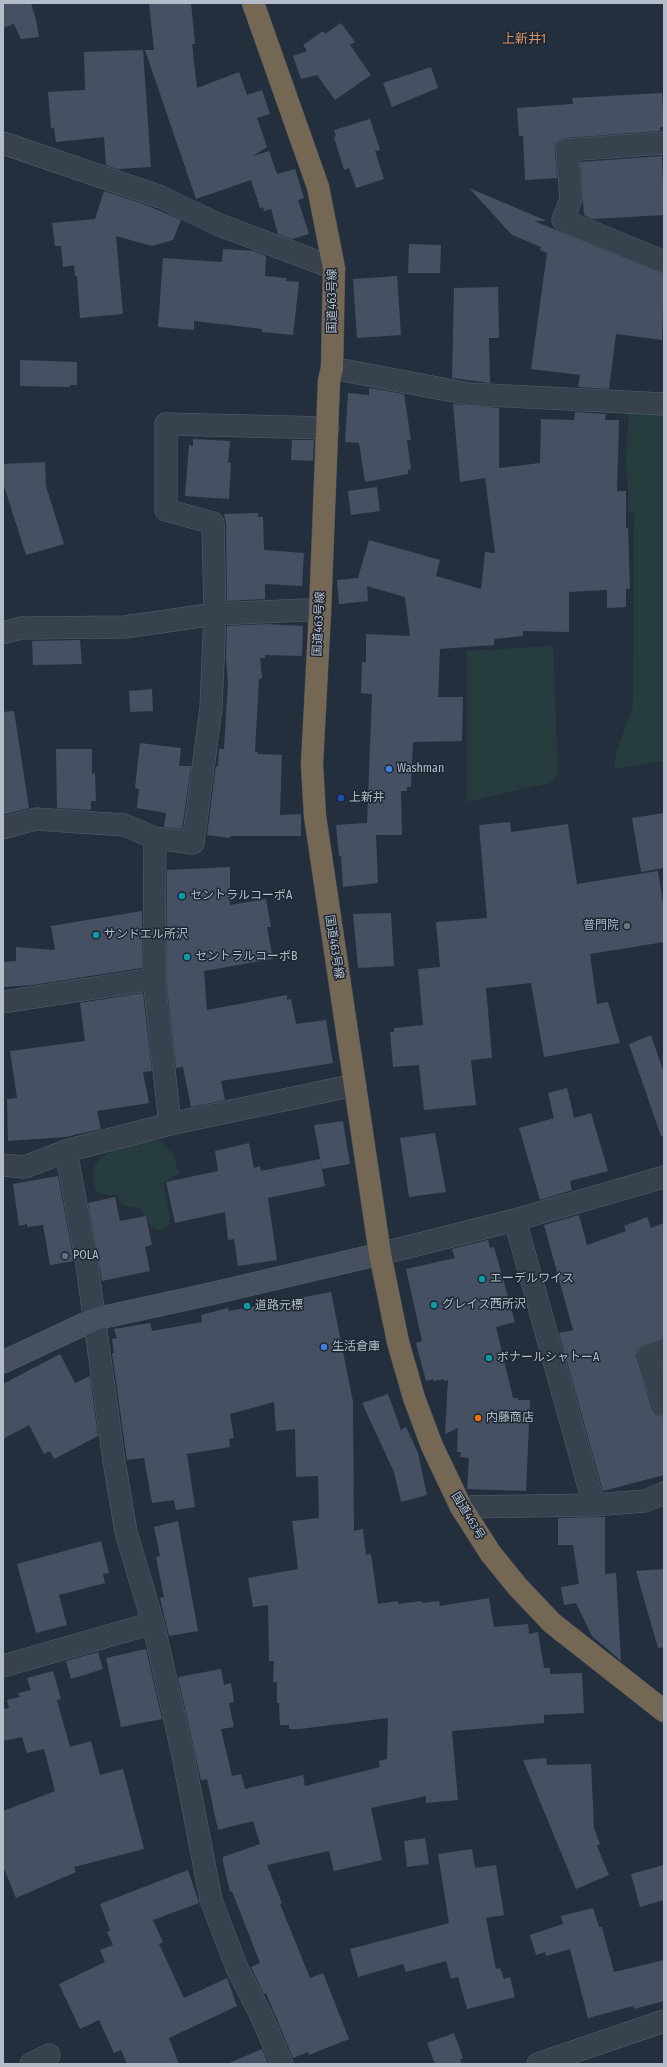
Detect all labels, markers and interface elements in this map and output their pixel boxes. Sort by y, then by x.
district label: 上新井1 [502,31,546,47]
street label: 国道463号線 [326,268,340,334]
street label: 国道463号線 [310,591,328,657]
place label: Washman [397,762,444,776]
marker: Washman [384,764,394,774]
place label: 上新井 [349,791,385,805]
marker: 上新井 [336,793,346,803]
place label: セントラルコーポA [190,889,292,903]
marker: セントラルコーポA [177,891,187,901]
street label: 国道463号線 [322,914,346,980]
place label: 普門院 [583,919,619,933]
marker: 普門院 [622,921,632,931]
place label: サンドエル所沢 [104,928,188,942]
marker: サンドエル所沢 [91,930,101,940]
place label: セントラルコーポB [195,950,298,964]
marker: セントラルコーポB [182,952,192,962]
place label: POLA [73,1249,98,1263]
marker: POLA [60,1251,70,1261]
place label: エーデルワイス [490,1272,574,1286]
marker: エーデルワイス [477,1274,487,1284]
place label: グレイス西所沢 [442,1298,526,1312]
place label: 道路元標 [255,1299,303,1313]
marker: グレイス西所沢 [429,1300,439,1310]
marker: 道路元標 [242,1301,252,1311]
place label: 生活倉庫 [332,1340,380,1354]
marker: 生活倉庫 [319,1342,329,1352]
place label: ボナールシャトーA [497,1351,599,1365]
marker: ボナールシャトーA [484,1353,494,1363]
place label: 内藤商店 [486,1411,534,1425]
marker: 内藤商店 [473,1413,483,1423]
street label: 国道463号 [448,1490,488,1542]

